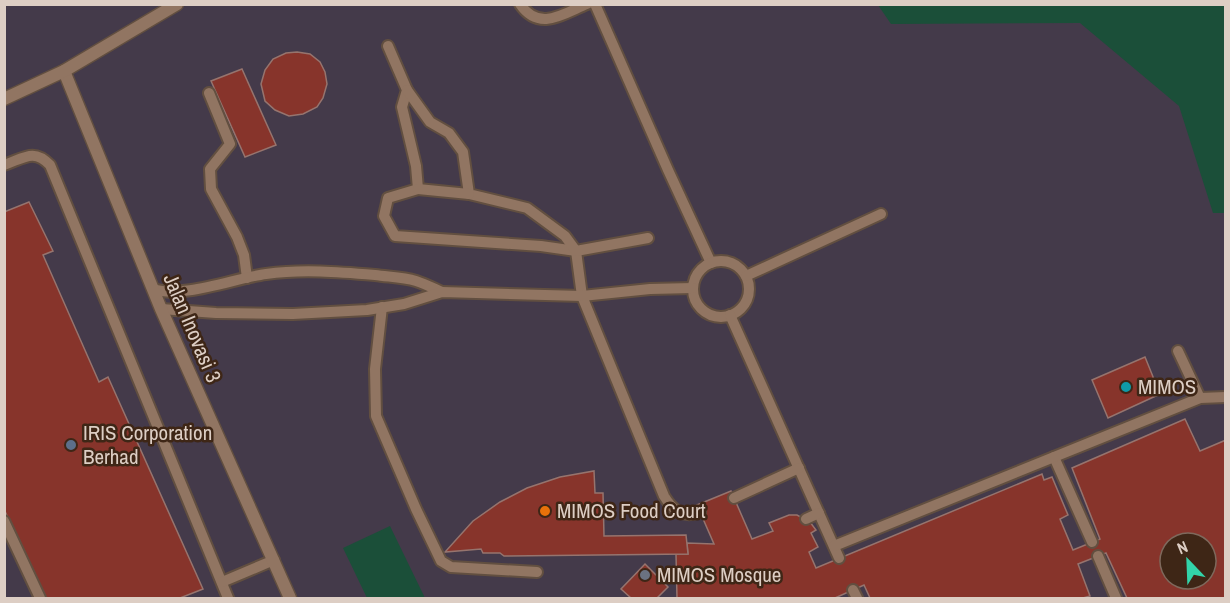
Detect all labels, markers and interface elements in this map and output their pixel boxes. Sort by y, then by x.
street label: Jalan Inovasi 3 [156,269,228,387]
place label: MIMOS [1138,372,1196,401]
marker: MIMOS [1119,380,1133,394]
place label: IRIS Corporation Berhad [83,418,212,471]
marker: IRIS Corporation Berhad [64,438,78,452]
place label: MIMOS Food Court [557,496,706,525]
marker: MIMOS Food Court [538,504,552,518]
north arrow [1158,531,1218,591]
text: N [1173,535,1191,559]
place label: MIMOS Mosque [657,560,781,589]
marker: MIMOS Mosque [638,568,652,582]

